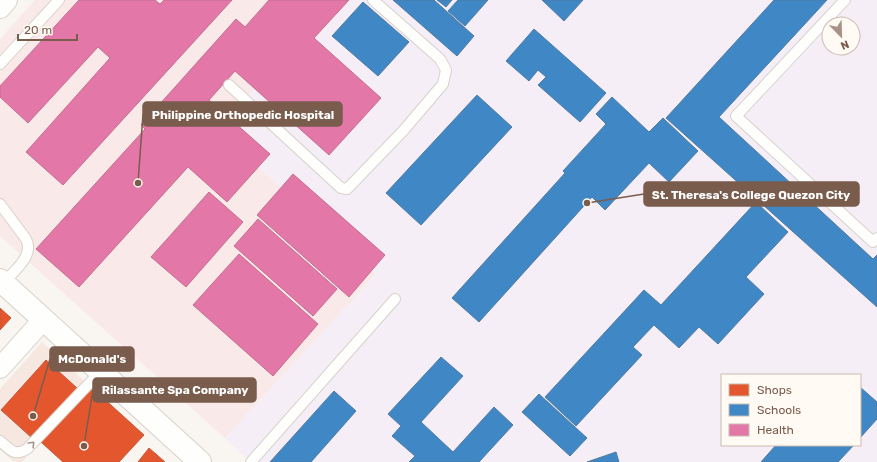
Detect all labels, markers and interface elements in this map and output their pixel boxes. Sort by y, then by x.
scale bar [18,16,77,42]
north arrow [821,16,861,56]
text: 20 m [24,23,52,37]
text: N [838,37,851,52]
callout: Philippine Orthopedic Hospital [143,102,342,126]
text: Philippine Orthopedic Hospital [152,108,334,122]
callout: St. Theresa's College Quezon City [644,182,859,206]
text: St. Theresa's College Quezon City [652,188,850,202]
callout: McDonald's [50,347,134,371]
text: McDonald's [58,352,126,366]
legend [721,374,861,446]
callout: Rilassante Spa Company [93,378,256,402]
text: Rilassante Spa Company [102,383,248,397]
text: Shops [757,383,792,397]
text: Schools [757,403,801,417]
text: Health [757,423,794,437]
one-way arrow [27,441,34,449]

